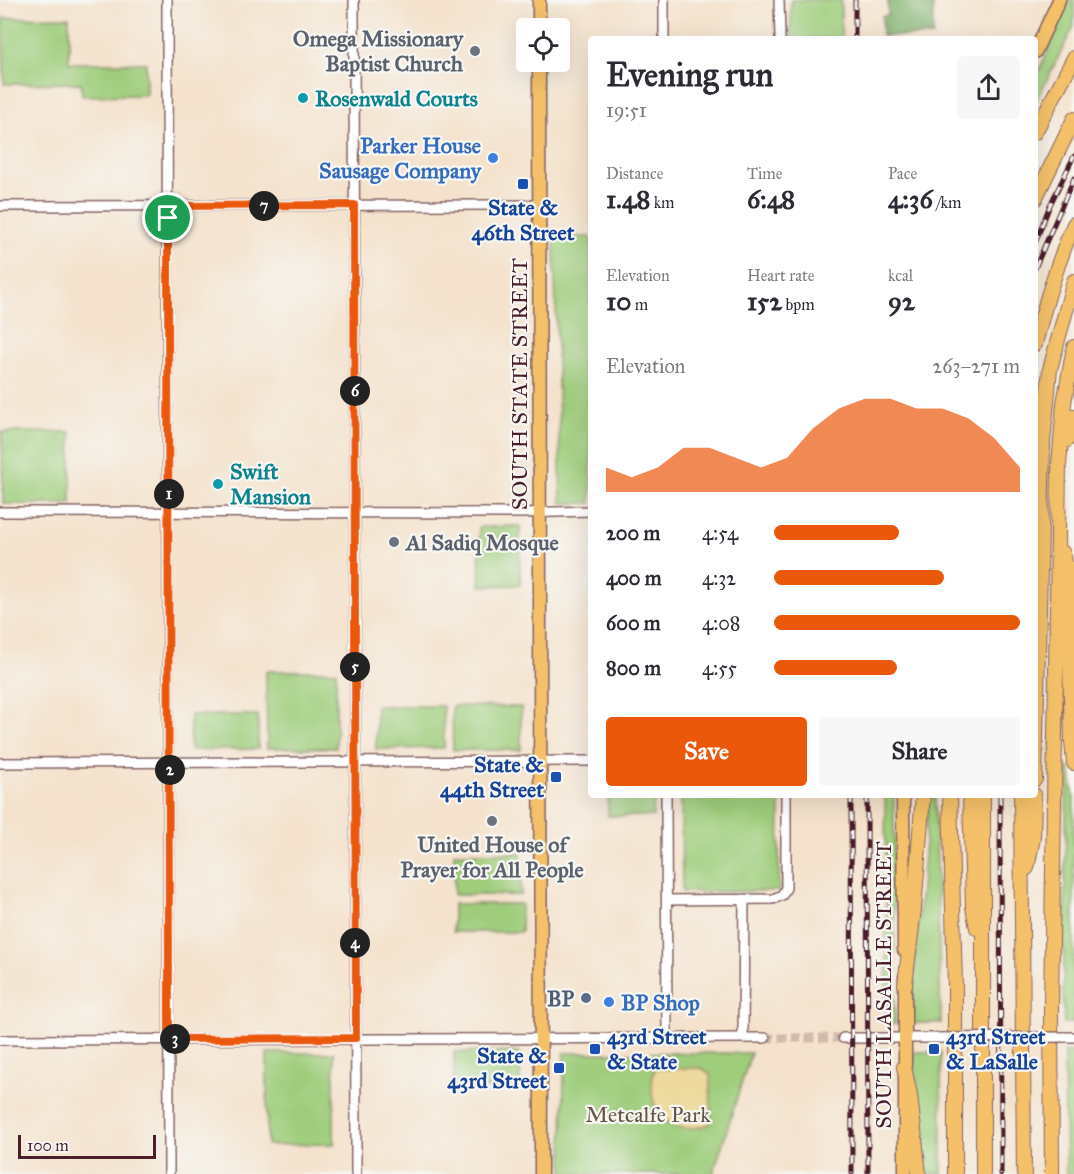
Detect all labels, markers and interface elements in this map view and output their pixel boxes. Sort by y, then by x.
map controls [516,18,570,72]
button: locate [516,18,570,72]
place label: Omega Missionary Baptist Church [293,25,465,77]
marker: Omega Missionary Baptist Church [468,44,482,58]
text: Evening run [606,55,773,95]
button: share [957,56,1020,119]
place label: Rosenwald Courts [315,85,478,112]
marker: Rosenwald Courts [296,91,310,105]
text: 19:51 [606,98,647,122]
place label: Parker House Sausage Company [319,132,483,184]
marker: Parker House Sausage Company [486,151,500,165]
text: Distance [606,164,663,183]
text: Time [747,164,782,183]
text: Pace [888,164,917,183]
marker: State & 46th Street [516,177,530,191]
text: 1.48 [606,183,650,215]
text: 6:48 [747,183,795,215]
text: 4:36 [888,183,933,215]
pin: 7 [249,191,279,221]
pin [142,192,193,243]
text: km [650,193,675,212]
text: /km [933,193,961,212]
place label: State & 46th Street [472,194,575,246]
text: 7 [260,196,268,215]
icon: arrive [151,201,184,234]
street label: SOUTH STATE STREET [506,258,533,510]
text: Elevation [606,266,670,285]
text: Heart rate [747,266,814,285]
text: kcal [888,266,913,285]
text: 10 [606,285,631,317]
text: 152 [747,285,782,317]
text: 92 [888,285,915,317]
text: m [631,295,648,314]
text: bpm [782,295,815,314]
text: Elevation [606,354,685,378]
text: 263–271 m [932,354,1020,378]
pin: 6 [340,376,370,406]
text: 6 [351,381,359,400]
place label: Swift Mansion [230,458,311,510]
marker: Swift Mansion [211,477,225,491]
pin: 1 [154,479,184,509]
text: 1 [166,484,172,503]
text: 200 m [606,521,660,545]
text: 4:54 [702,521,738,545]
place label: Al Sadiq Mosque [404,529,559,556]
marker: Al Sadiq Mosque [387,535,401,549]
text: 400 m [606,566,662,590]
text: 4:32 [702,566,736,590]
text: 600 m [606,611,661,635]
text: 4:08 [702,611,740,635]
pin: 5 [340,652,370,682]
text: 800 m [606,656,661,680]
text: 4:55 [702,656,737,680]
text: 5 [351,657,359,676]
button: Save [606,717,807,786]
button: Share [819,717,1020,786]
place label: State & 44th Street [440,751,544,803]
pin: 2 [155,755,185,785]
text: 2 [166,760,174,779]
marker: State & 44th Street [549,770,563,784]
marker: United House of Prayer for All People [485,814,499,828]
place label: United House of Prayer for All People [400,831,584,883]
street label: SOUTH LASALLE STREET [870,841,897,1129]
pin: 4 [340,928,370,958]
text: 4 [351,933,359,952]
place label: BP [547,985,574,1012]
place label: BP Shop [621,989,700,1016]
marker: BP [579,991,593,1005]
marker: BP Shop [602,995,616,1009]
place label: 43rd Street & State [607,1023,707,1075]
place label: 43rd Street & LaSalle [946,1023,1046,1075]
pin: 3 [160,1024,190,1054]
text: 3 [172,1029,178,1048]
place label: State & 43rd Street [447,1042,547,1094]
marker: 43rd Street & State [588,1042,602,1056]
marker: 43rd Street & LaSalle [927,1042,941,1056]
marker: State & 43rd Street [552,1061,566,1075]
park label: Metcalfe Park [586,1101,711,1128]
scale bar [18,1132,156,1160]
text: 100 m [27,1136,69,1155]

